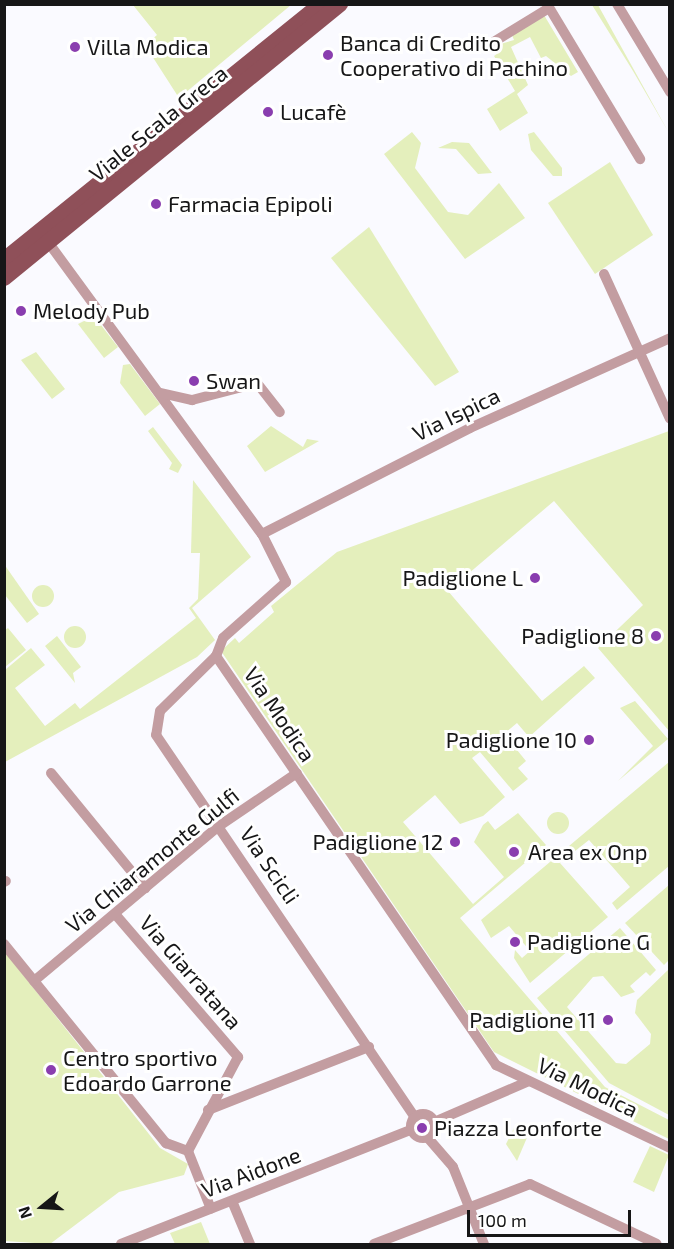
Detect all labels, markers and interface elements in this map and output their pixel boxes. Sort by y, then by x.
place label: Banca di Credito Cooperativo di Pachino [340,29,568,80]
place label: Villa Modica [87,34,209,60]
marker: Villa Modica [68,40,82,54]
marker: Banca di Credito Cooperativo di Pachino [321,48,335,62]
street label: Viale Scala Greca [84,59,232,187]
place label: Lucafè [280,99,347,125]
marker: Lucafè [261,105,275,119]
place label: Farmacia Epipoli [168,191,333,217]
marker: Farmacia Epipoli [149,197,163,211]
place label: Melody Pub [33,298,150,324]
marker: Melody Pub [14,304,28,318]
place label: Swan [206,368,261,394]
marker: Swan [187,374,201,388]
street label: Via Ispica [408,382,504,446]
place label: Padiglione L [402,565,523,591]
marker: Padiglione L [528,571,542,585]
place label: Padiglione 8 [521,623,644,649]
marker: Padiglione 8 [649,629,663,643]
street label: Via Modica [239,662,321,766]
place label: Padiglione 10 [446,727,577,753]
marker: Padiglione 10 [582,733,596,747]
street label: Via Chiaramonte Gulfi [60,782,244,938]
street label: Via Scicli [235,821,305,909]
place label: Padiglione 12 [313,829,443,855]
marker: Padiglione 12 [448,835,462,849]
place label: Area ex Onp [528,839,648,865]
marker: Area ex Onp [505,843,523,861]
street label: Via Giarratana [134,910,248,1034]
place label: Padiglione G [527,929,650,955]
marker: Padiglione G [508,935,522,949]
place label: Padiglione 11 [469,1007,596,1033]
marker: Padiglione 11 [601,1013,615,1027]
place label: Centro sportivo Edoardo Garrone [63,1044,231,1096]
street label: Via Modica [533,1051,643,1123]
marker: Centro sportivo Edoardo Garrone [44,1063,58,1077]
place label: Piazza Leonforte [434,1115,602,1141]
marker: Piazza Leonforte [415,1121,429,1135]
street label: Via Aidone [197,1141,305,1203]
north arrow [12,1177,72,1237]
scale bar [470,1198,634,1236]
text: N [14,1204,35,1221]
text: 100 m [478,1209,527,1231]

